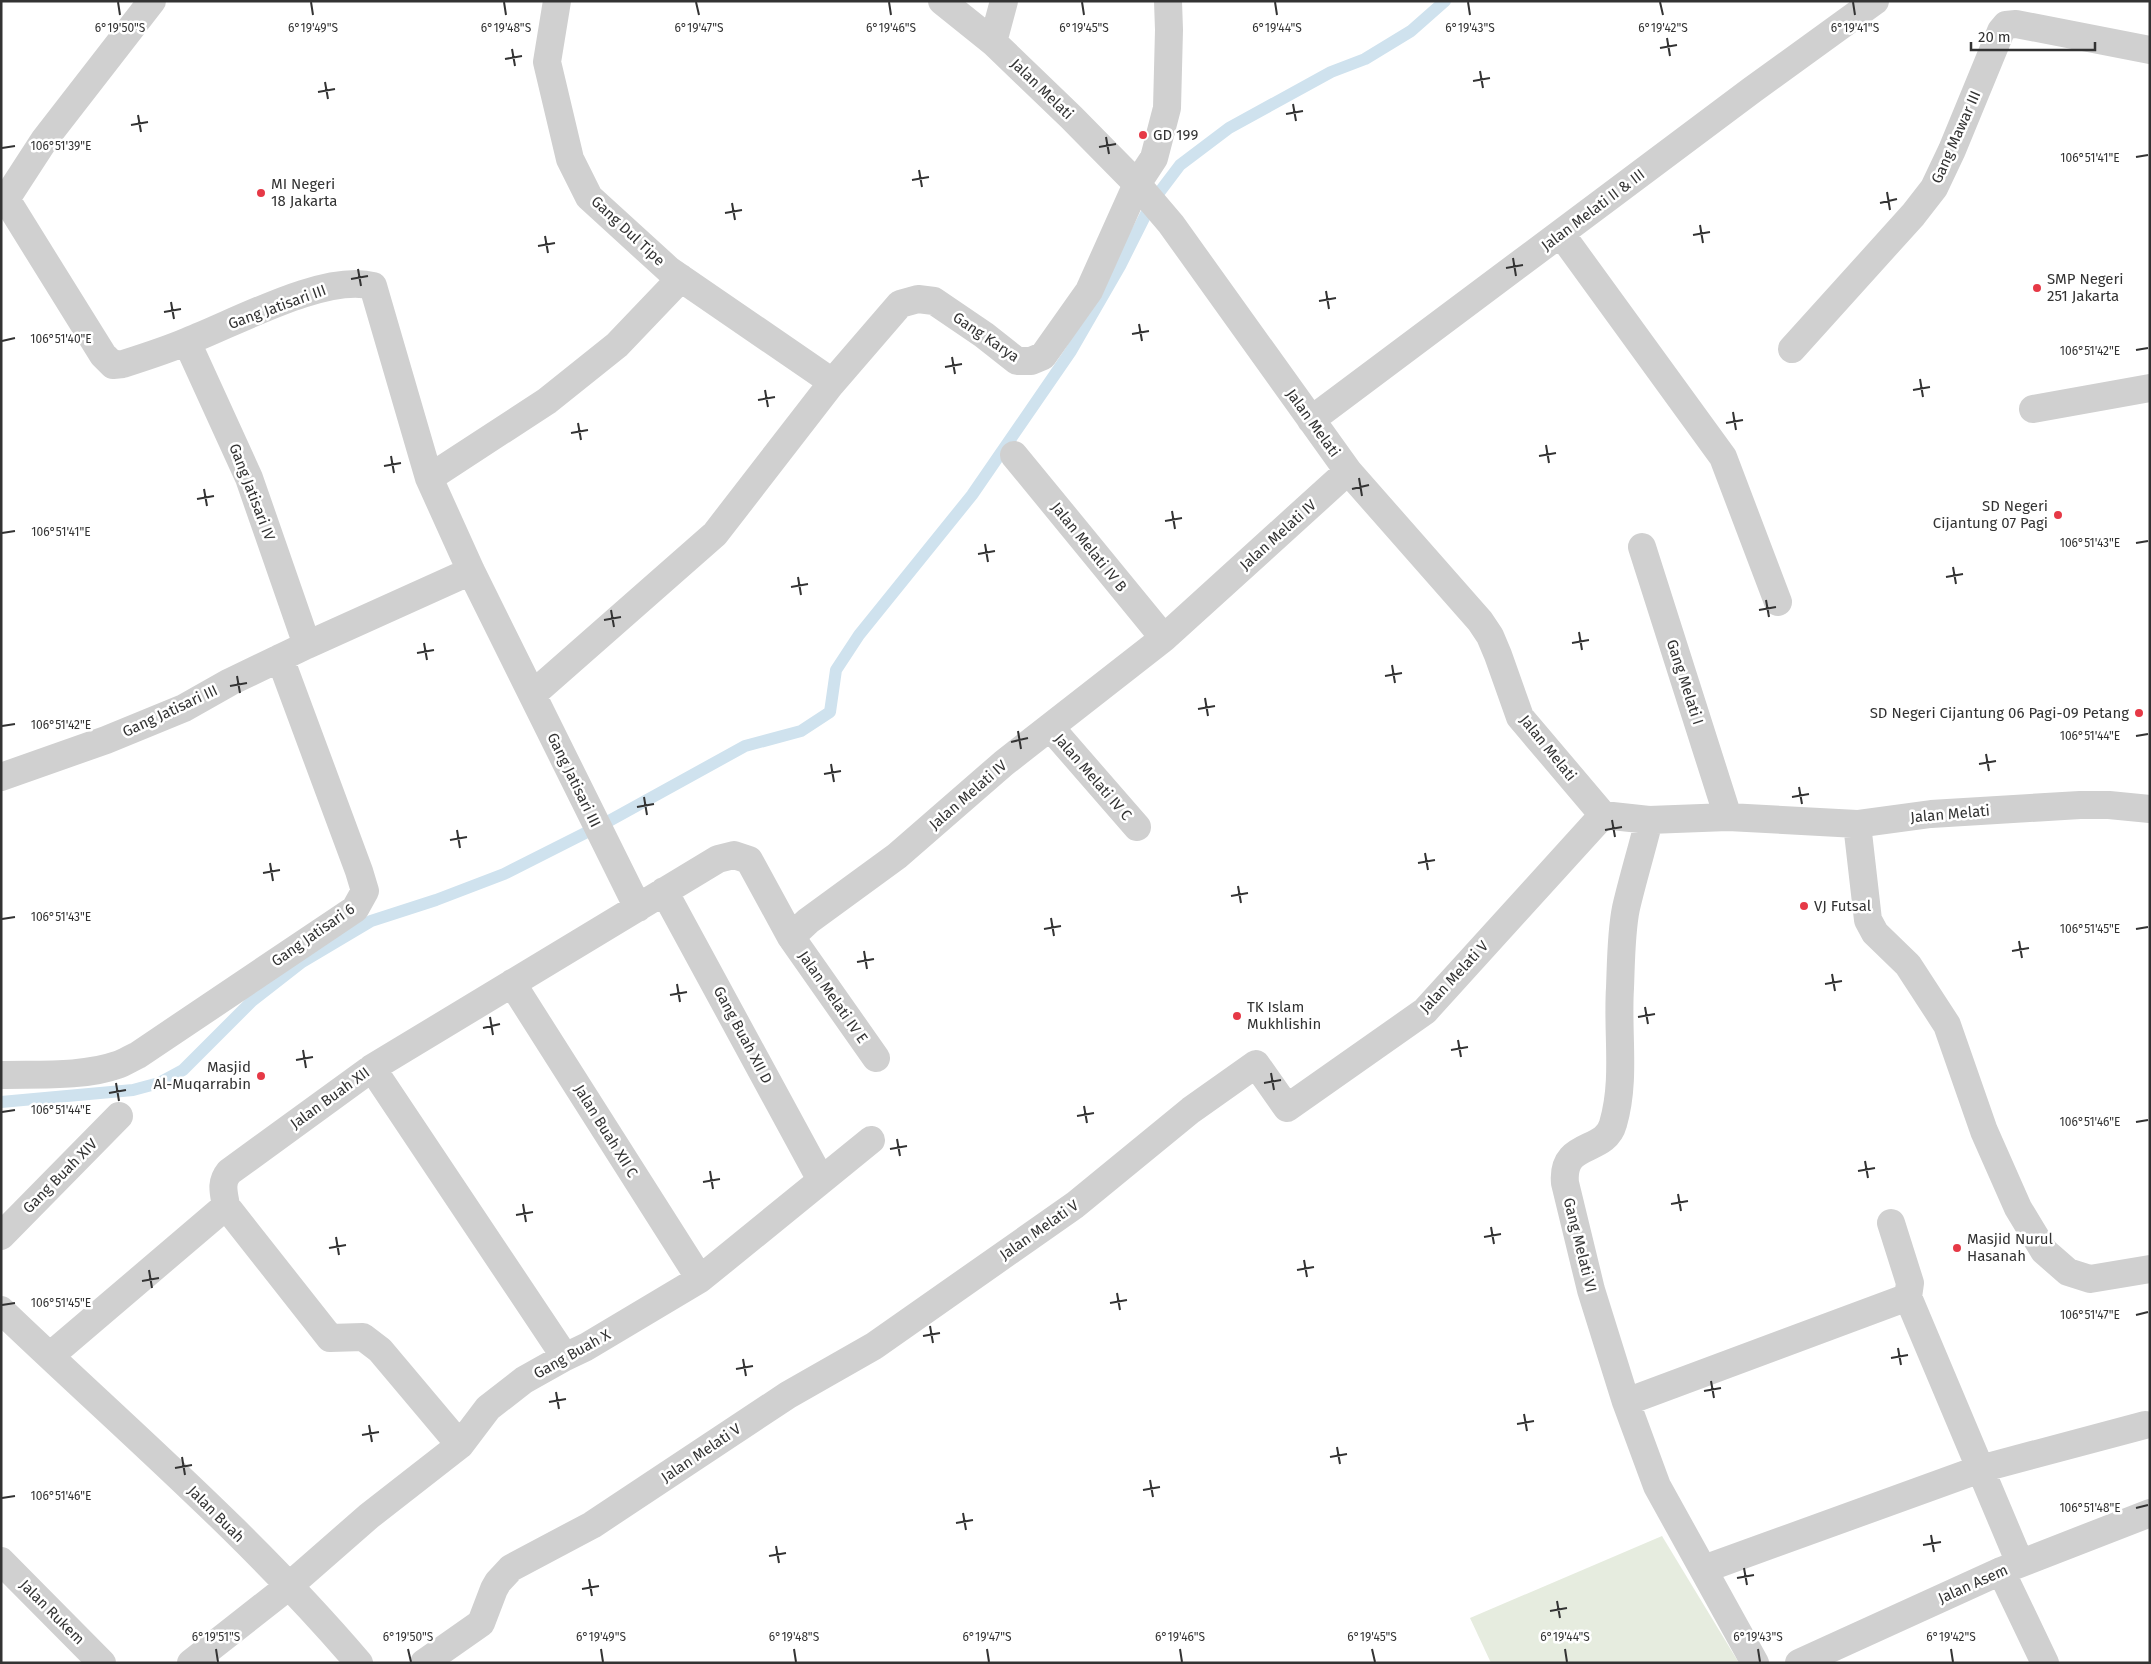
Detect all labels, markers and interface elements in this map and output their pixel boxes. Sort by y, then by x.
scale bar [1971,20,2095,52]
text: 6°19'50"S [95,21,146,35]
text: 6°19'49"S [288,21,338,35]
text: 6°19'48"S [481,21,532,35]
text: 6°19'47"S [674,21,724,35]
text: 6°19'46"S [866,21,916,35]
text: 6°19'45"S [1059,21,1109,35]
text: 6°19'44"S [1252,21,1302,35]
text: 6°19'43"S [1445,21,1495,35]
text: 6°19'42"S [1638,21,1688,35]
text: 6°19'41"S [1831,21,1880,35]
text: 20 m [1978,28,2011,46]
street label: Jalan Melati [1007,55,1077,123]
street label: Gang Mawar III [1927,88,1985,186]
place label: GD 199 [1153,126,1198,144]
marker: GD 199 [1137,129,1149,141]
text: 106°51'39"E [30,139,92,153]
text: 106°51'41"E [2060,151,2120,165]
street label: Jalan Melati II & III [1538,165,1648,255]
place label: MI Negeri 18 Jakarta [271,175,337,210]
marker: MI Negeri 18 Jakarta [255,187,267,199]
street label: Gang Dul Tipe [587,192,669,270]
place label: SMP Negeri 251 Jakarta [2047,270,2124,305]
street label: Gang Jatisari III [226,281,328,333]
marker: SMP Negeri 251 Jakarta [2031,282,2043,294]
street label: Gang Karya [949,308,1023,366]
text: 106°51'40"E [30,332,92,346]
text: 106°51'42"E [2060,344,2120,358]
street label: Jalan Melati [1282,385,1344,461]
street label: Gang Jatisari IV [225,441,279,544]
street label: Jalan Melati IV [1236,496,1320,574]
place label: SD Negeri Cijantung 07 Pagi [1933,497,2048,532]
street label: Jalan Melati IV B [1048,499,1130,595]
marker: SD Negeri Cijantung 07 Pagi [2052,509,2064,521]
text: 106°51'41"E [31,525,91,539]
text: 106°51'43"E [2060,536,2120,550]
street label: Gang Melati I [1663,637,1707,727]
street label: Gang Jatisari III [120,681,220,741]
place label: SD Negeri Cijantung 06 Pagi-09 Petang [1870,704,2129,722]
marker: SD Negeri Cijantung 06 Pagi-09 Petang [2133,707,2145,719]
street label: Jalan Melati [1516,711,1580,785]
text: 106°51'42"E [31,718,91,732]
text: 106°51'44"E [2060,729,2120,743]
street label: Gang Jatisari III [543,730,605,830]
street label: Jalan Melati IV C [1050,730,1136,824]
street label: Jalan Melati IV [926,756,1011,833]
street label: Jalan Melati [1909,802,1991,826]
place label: VJ Futsal [1814,897,1872,915]
street label: Gang Jatisari 6 [268,900,358,970]
marker: VJ Futsal [1798,900,1810,912]
text: 106°51'43"E [31,910,91,924]
text: 106°51'45"E [2060,922,2120,936]
street label: Jalan Melati V [1416,937,1492,1017]
street label: Jalan Melati IV E [794,947,872,1047]
street label: Gang Buah XII D [710,983,776,1087]
place label: TK Islam Mukhlishin [1247,998,1321,1033]
marker: TK Islam Mukhlishin [1231,1010,1243,1022]
place label: Masjid Al-Muqarrabin [153,1058,251,1093]
street label: Jalan Buah XII [287,1063,373,1133]
marker: Masjid Al-Muqarrabin [255,1070,267,1082]
street label: Jalan Buah XII C [570,1081,642,1181]
text: 106°51'44"E [31,1103,91,1117]
text: 106°51'46"E [2060,1115,2120,1129]
street label: Gang Buah XIV [19,1135,101,1217]
street label: Jalan Melati V [996,1196,1082,1264]
street label: Gang Melati VI [1560,1196,1600,1294]
place label: Masjid Nurul Hasanah [1967,1230,2054,1265]
marker: Masjid Nurul Hasanah [1951,1242,1963,1254]
text: 106°51'45"E [31,1296,91,1310]
text: 106°51'47"E [2060,1308,2120,1322]
street label: Gang Buah X [530,1325,614,1382]
street label: Jalan Melati V [658,1419,745,1486]
street label: Jalan Buah [184,1482,248,1546]
text: 106°51'46"E [31,1489,91,1503]
text: 106°51'48"E [2059,1501,2121,1515]
street label: Jalan Asem [1935,1561,2011,1607]
street label: Jalan Rukem [16,1576,88,1648]
text: 6°19'51"S [192,1630,241,1644]
text: 6°19'50"S [383,1630,434,1644]
text: 6°19'49"S [576,1630,626,1644]
text: 6°19'48"S [769,1630,820,1644]
text: 6°19'47"S [962,1630,1012,1644]
text: 6°19'46"S [1155,1630,1205,1644]
text: 6°19'45"S [1347,1630,1397,1644]
text: 6°19'44"S [1540,1630,1590,1644]
text: 6°19'43"S [1733,1630,1783,1644]
text: 6°19'42"S [1926,1630,1976,1644]

